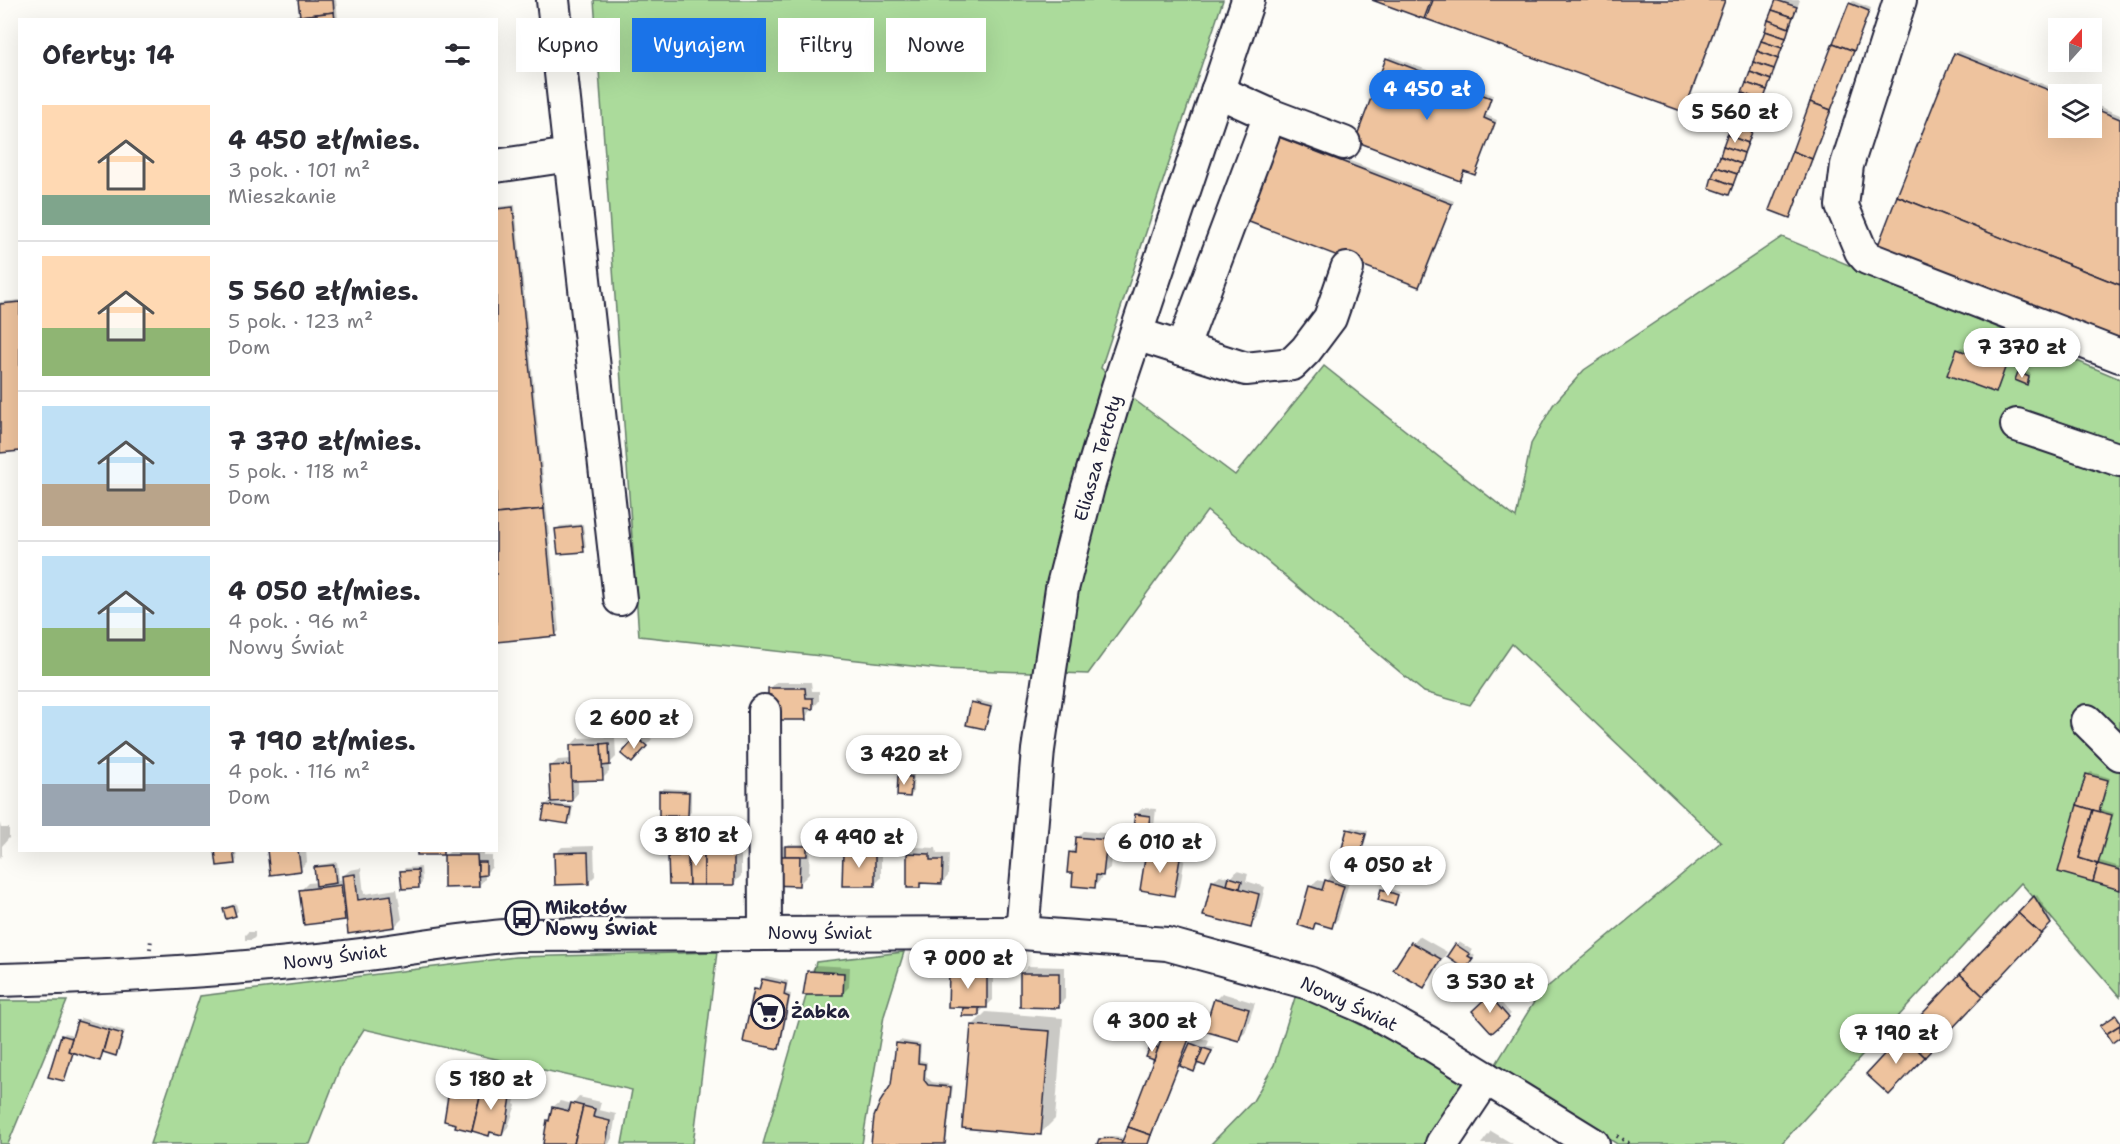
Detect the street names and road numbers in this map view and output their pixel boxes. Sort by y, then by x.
street label: Eliasza Tertoły [1069,392,1127,524]
street label: Nowy Świat [768,921,873,945]
street label: Nowy Świat [281,939,389,975]
street label: Nowy Świat [1296,971,1402,1037]

